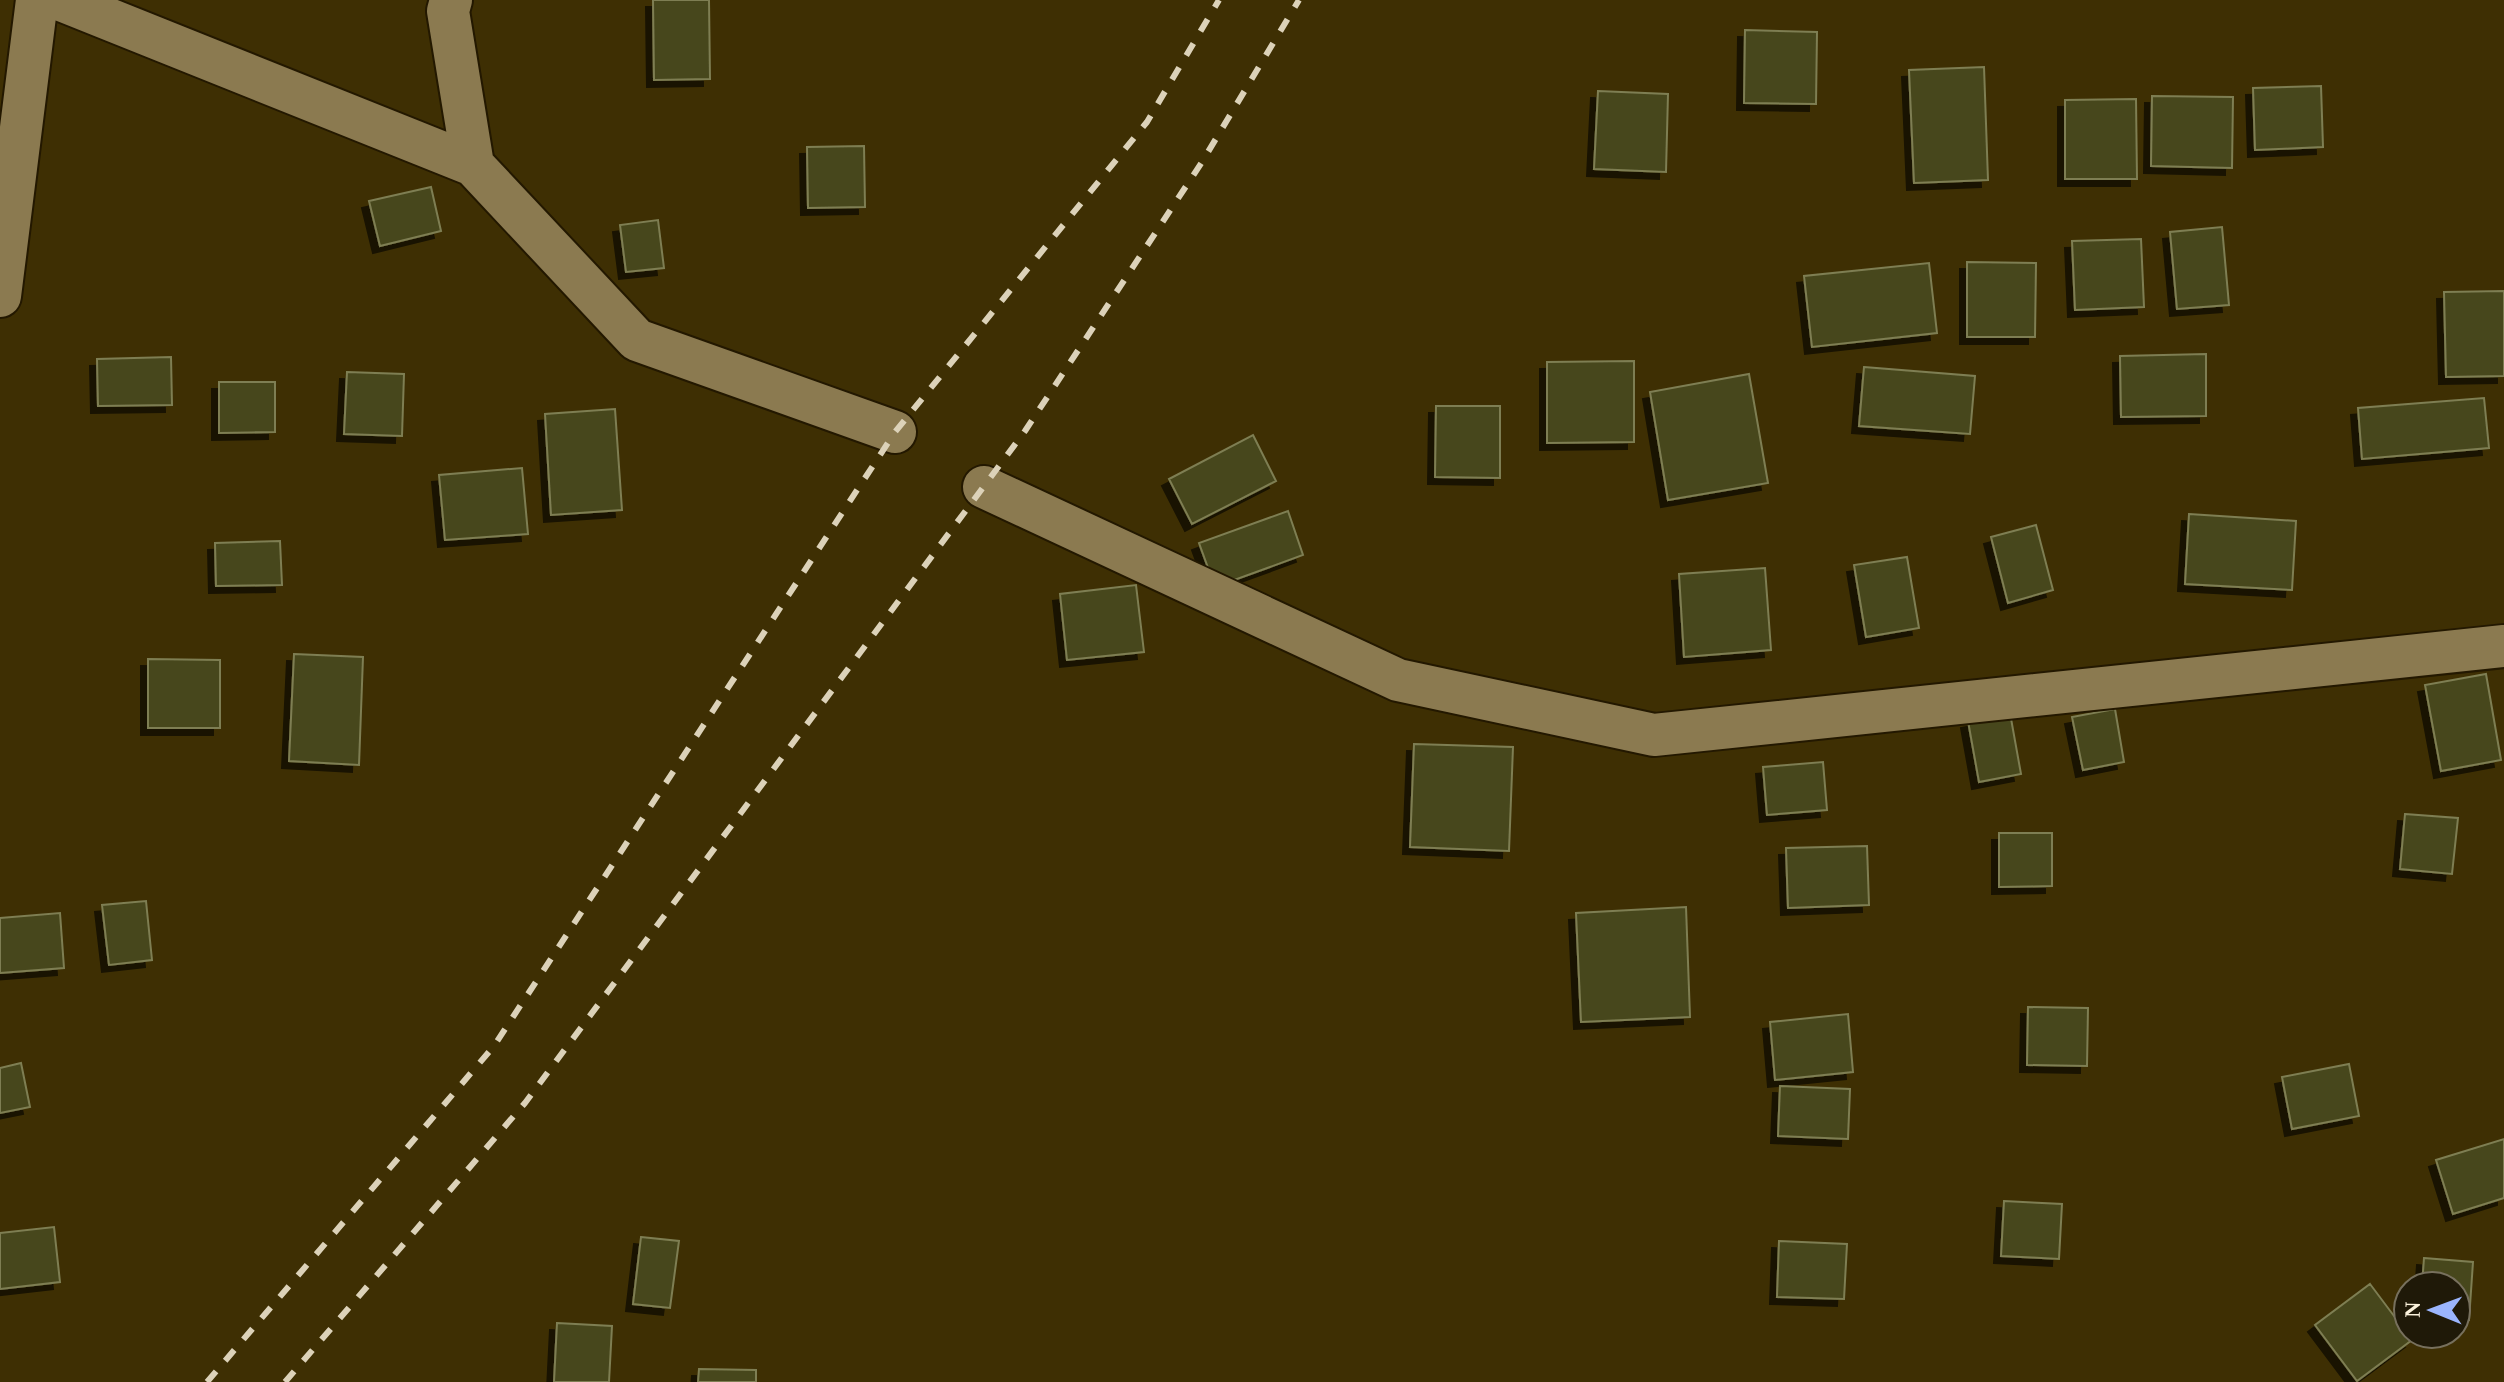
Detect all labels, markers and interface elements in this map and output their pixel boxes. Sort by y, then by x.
north arrow [2392,1270,2472,1350]
text: N [2400,1301,2425,1318]

